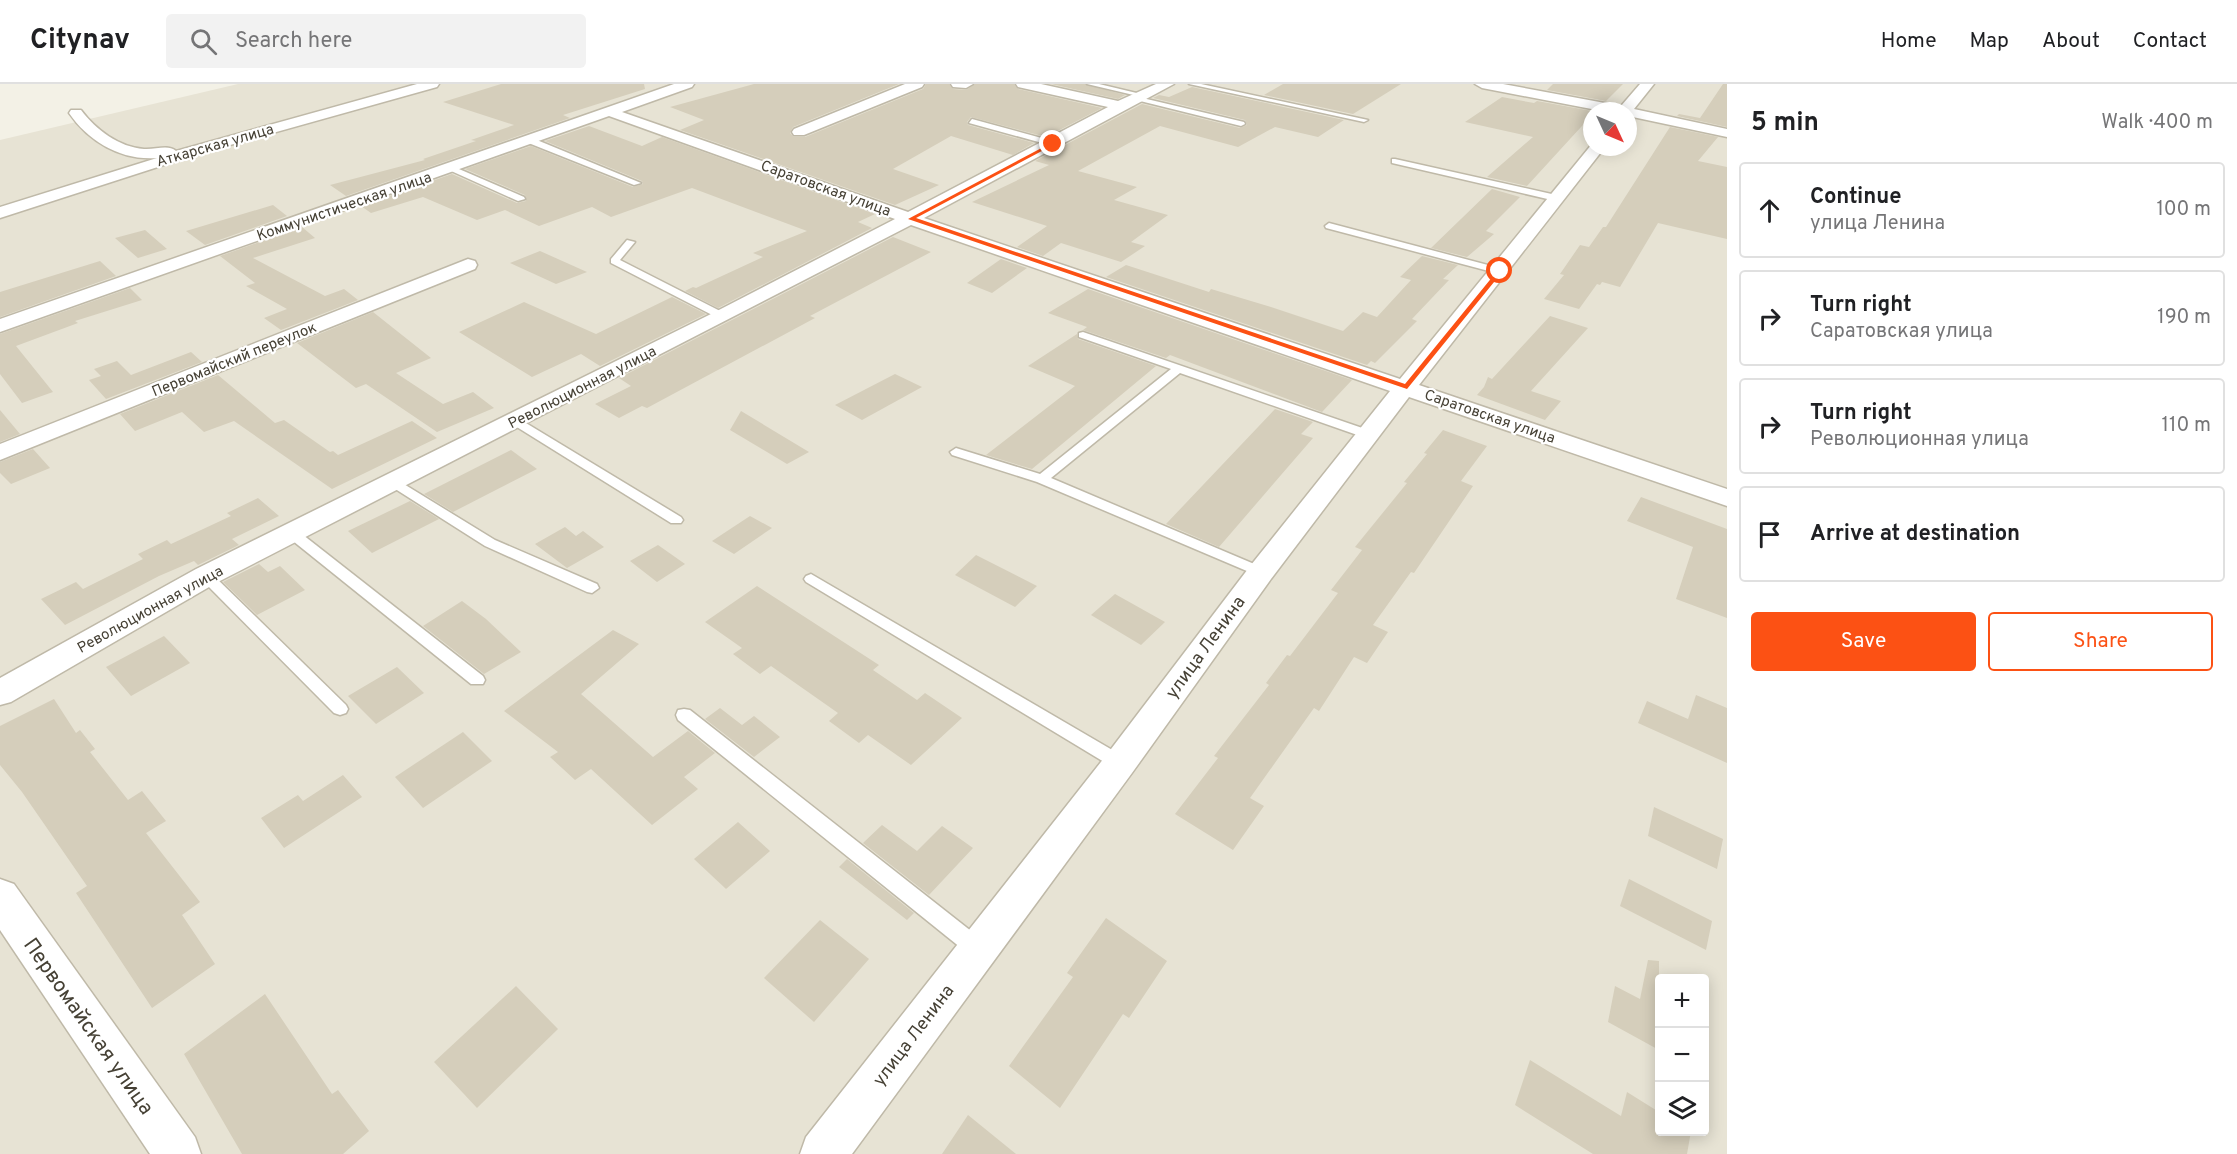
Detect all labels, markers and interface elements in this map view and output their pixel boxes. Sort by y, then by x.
search box [166,14,586,68]
text: Citynav [30,23,130,59]
icon: search [187,25,220,58]
text: Search here [235,28,352,55]
text: Home [1881,28,1937,55]
text: Map [1970,28,2009,55]
text: About [2042,28,2100,55]
text: Contact [2133,28,2207,55]
north arrow [1583,102,1637,156]
text: 5 min [1751,107,1819,140]
text: Walk · 400 m [2101,110,2213,136]
street label: Аткарская улица [154,121,276,172]
route end [1039,130,1065,156]
street label: Саратовская улица [758,157,893,222]
street label: Коммунистическая улица [255,169,434,246]
text: Continue [1810,184,1901,211]
icon: ahead [1753,194,1786,227]
text: 100 m [2156,197,2211,223]
text: улица Ленина [1810,211,1945,237]
route start [1486,257,1512,283]
text: Turn right [1810,292,1912,319]
icon: right [1753,302,1786,335]
text: 190 m [2157,305,2211,331]
street label: Первомайский переулок [149,319,320,402]
text: Саратовская улица [1810,319,1993,345]
street label: Революционная улица [505,343,660,434]
street label: Саратовская улица [1422,386,1557,449]
text: Turn right [1810,400,1912,427]
icon: right [1753,410,1786,443]
text: 110 m [2162,413,2211,439]
text: Революционная улица [1810,427,2029,453]
icon: arrive [1753,518,1786,551]
text: Arrive at destination [1810,521,2020,548]
street label: Революционная улица [74,562,227,658]
street label: улица Ленина [1161,592,1251,704]
button: Save [1751,612,1976,671]
button: Share [1988,612,2213,671]
street label: Первомайская улица [16,933,159,1121]
map controls [1655,974,1709,1136]
button: + [1655,974,1709,1028]
street label: улица Ленина [868,980,960,1091]
button: − [1655,1028,1709,1082]
button: layers [1655,1082,1709,1136]

